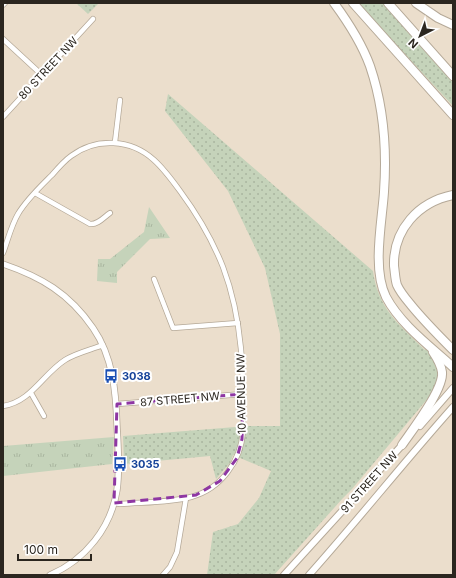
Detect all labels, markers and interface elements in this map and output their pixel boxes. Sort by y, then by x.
north arrow [400,16,440,56]
street label: 80 STREET NW [15,34,81,102]
text: N [406,35,421,51]
street label: 10 AVENUE NW [233,353,249,435]
bus stop icon: 3038 [103,368,119,384]
place label: 3038 [122,369,151,383]
street label: 87 STREET NW [140,389,221,409]
street label: 91 STREET NW [338,448,400,516]
bus stop icon: 3035 [112,456,128,472]
place label: 3035 [131,457,160,471]
scale bar [18,536,91,562]
text: 100 m [24,542,58,557]

